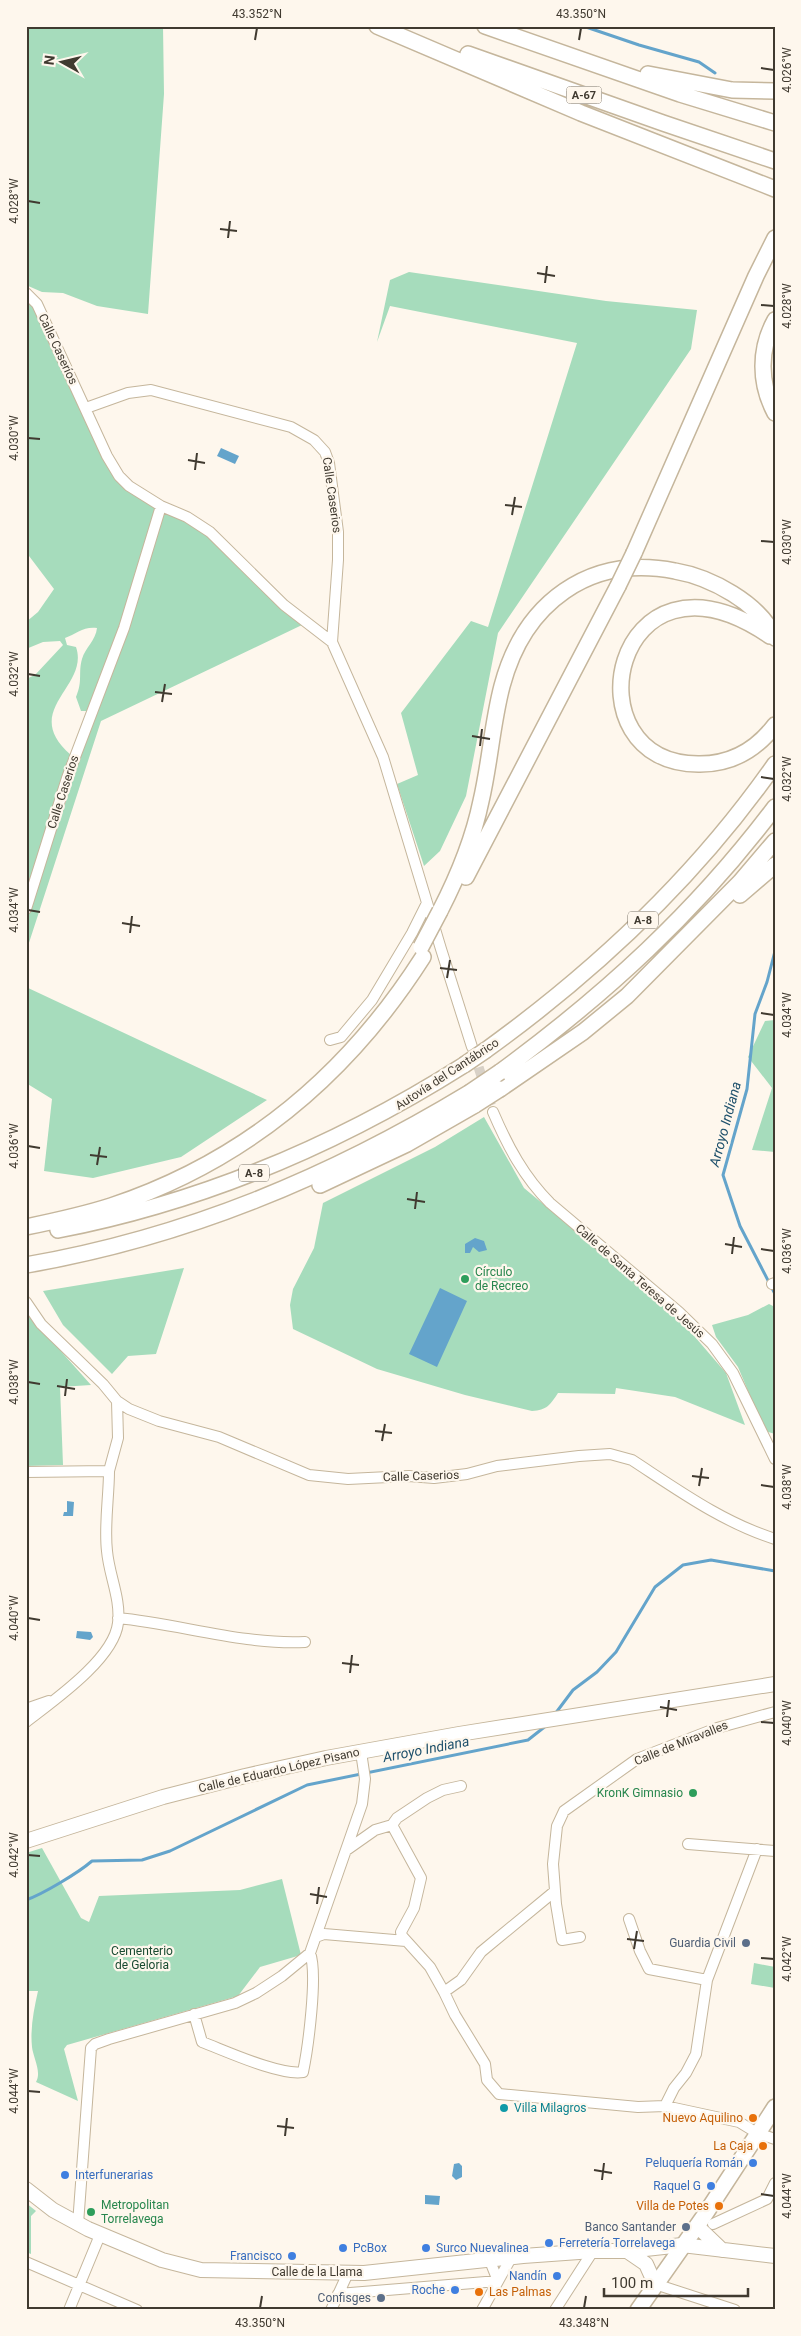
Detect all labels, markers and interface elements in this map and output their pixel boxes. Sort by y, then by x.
text: 43.352°N [232,7,282,21]
text: 43.350°N [556,7,606,21]
north arrow [38,38,88,88]
text: 4.026°W [780,47,794,93]
text: N [41,54,58,66]
road number: A-67 [566,86,602,104]
text: 4.028°W [7,178,21,224]
text: 4.028°W [780,283,794,329]
street label: Calle Caseríos [35,311,81,387]
text: 4.030°W [7,415,21,461]
street label: Calle Caserios [320,456,344,534]
text: 4.030°W [780,519,794,565]
text: 4.032°W [7,651,21,697]
street label: Calle Caserios [45,753,81,831]
text: 4.032°W [780,756,794,802]
text: 4.034°W [7,887,21,933]
road number: A-8 [628,912,658,928]
text: 4.034°W [780,992,794,1038]
street label: Autovía del Cantábrico [393,1035,501,1113]
water label: Arroyo Indiana [706,1080,744,1169]
text: 4.036°W [7,1123,21,1169]
road number: A-8 [239,1164,269,1182]
street label: Calle de Santa Teresa de Jesús [573,1221,707,1341]
text: 4.036°W [780,1228,794,1274]
place label: Círculo de Recreo [475,1265,528,1293]
marker: Círculo de Recreo [459,1273,471,1285]
text: 4.038°W [7,1359,21,1405]
text: 4.038°W [780,1464,794,1510]
street label: Calle Caserios [383,1468,459,1484]
text: 4.040°W [7,1595,21,1641]
text: 4.040°W [780,1700,794,1746]
street label: Calle de Miravalles [632,1718,730,1768]
water label: Arroyo Indiana [381,1733,470,1765]
street label: Calle de Eduardo López Pisano [197,1745,361,1795]
place label: KronK Gimnasio [597,1786,683,1800]
marker: KronK Gimnasio [687,1787,699,1799]
text: 4.042°W [7,1832,21,1878]
place label: Guardia Civil [669,1936,736,1950]
text: 4.042°W [780,1936,794,1982]
marker: Guardia Civil [740,1937,752,1949]
park label: Cementerio de Geloria [111,1944,173,1972]
text: 4.044°W [7,2068,21,2114]
place label: Villa Milagros [514,2101,586,2115]
marker: Villa Milagros [498,2102,510,2114]
place label: Nuevo Aquilino [663,2111,743,2125]
marker: Nuevo Aquilino [747,2112,759,2124]
place label: La Caja [713,2139,753,2153]
marker: La Caja [757,2140,769,2152]
place label: Peluquería Román [645,2156,743,2170]
marker: Peluquería Román [747,2157,759,2169]
place label: Interfunerarias [75,2168,153,2182]
marker: Interfunerarias [59,2169,71,2181]
text: 4.044°W [780,2173,794,2219]
place label: Raquel G [653,2179,701,2193]
marker: Raquel G [705,2180,717,2192]
place label: Metropolitan Torrelavega [101,2198,169,2226]
place label: Villa de Potes [636,2199,709,2213]
marker: Villa de Potes [713,2200,725,2212]
marker: Metropolitan Torrelavega [85,2206,97,2218]
place label: Banco Santander [585,2220,676,2234]
marker: Banco Santander [680,2221,692,2233]
place label: Ferretería Torrelavega [559,2236,675,2250]
marker: Ferretería Torrelavega [543,2237,555,2249]
place label: PcBox [353,2241,387,2255]
place label: Surco Nuevalinea [436,2241,529,2255]
marker: PcBox [337,2242,349,2254]
marker: Surco Nuevalinea [420,2242,432,2254]
place label: Francisco [230,2249,282,2263]
marker: Francisco [286,2250,298,2262]
street label: Calle de la Llama [271,2265,363,2279]
scale bar [604,2266,747,2298]
place label: Nandín [509,2269,547,2283]
marker: Nandín [551,2270,563,2282]
text: 100 m [611,2274,653,2292]
place label: Roche [412,2283,445,2297]
marker: Roche [449,2284,461,2296]
place label: Las Palmas [489,2285,551,2299]
marker: Las Palmas [473,2286,485,2298]
place label: Confisges [318,2291,371,2305]
marker: Confisges [375,2292,387,2304]
text: 43.350°N [235,2316,285,2330]
text: 43.348°N [559,2316,609,2330]

